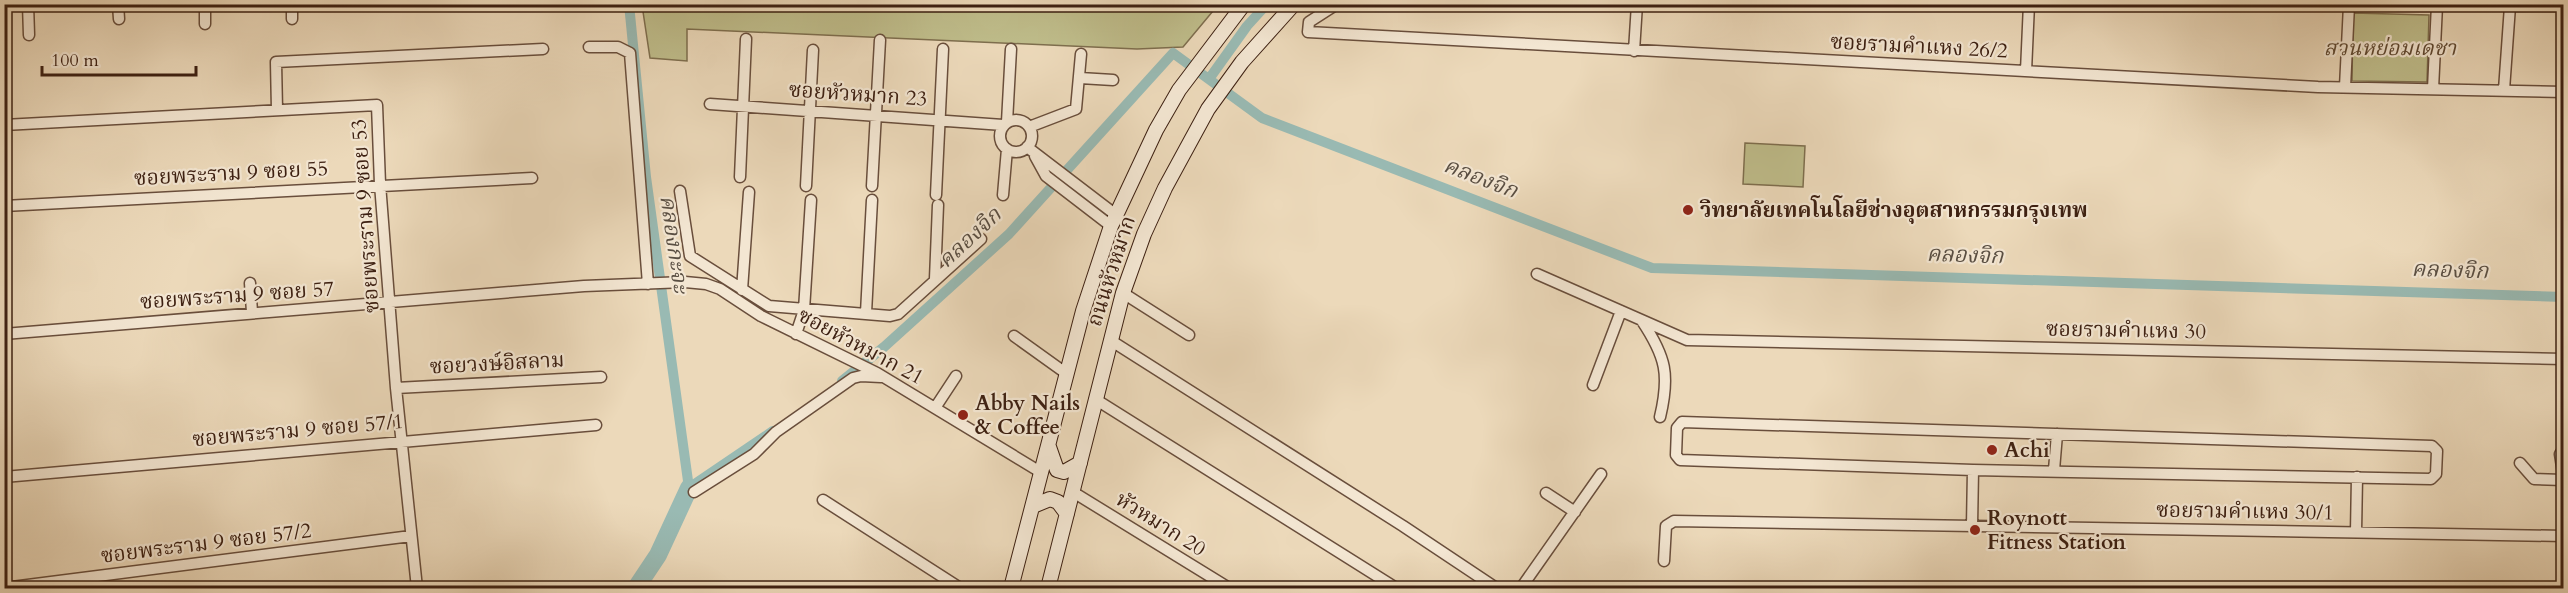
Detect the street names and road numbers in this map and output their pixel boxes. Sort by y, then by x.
street label: ซอยรามคำแหง 26/2 [1829,27,2009,66]
street label: ซอยหัวหมาก 23 [788,75,928,114]
street label: ซอยพระราม 9 ซอย 53 [344,118,387,314]
street label: ซอยพระราม 9 ซอย 55 [133,154,329,193]
street label: ถนนหัวหมาก [1080,212,1143,330]
street label: ซอยพระราม 9 ซอย 57 [139,274,335,317]
street label: ซอยหัวหมาก 21 [793,301,929,392]
street label: ซอยรามคำแหง 30 [2046,315,2206,346]
street label: ซอยวงษ์อิสลาม [429,345,565,382]
street label: ซอยพระราม 9 ซอย 57/1 [191,407,405,454]
street label: หัวหมาก 20 [1110,485,1211,564]
street label: ซอยรามคำแหง 30/1 [2156,495,2334,528]
street label: ซอยพระราม 9 ซอย 57/2 [99,516,313,571]

